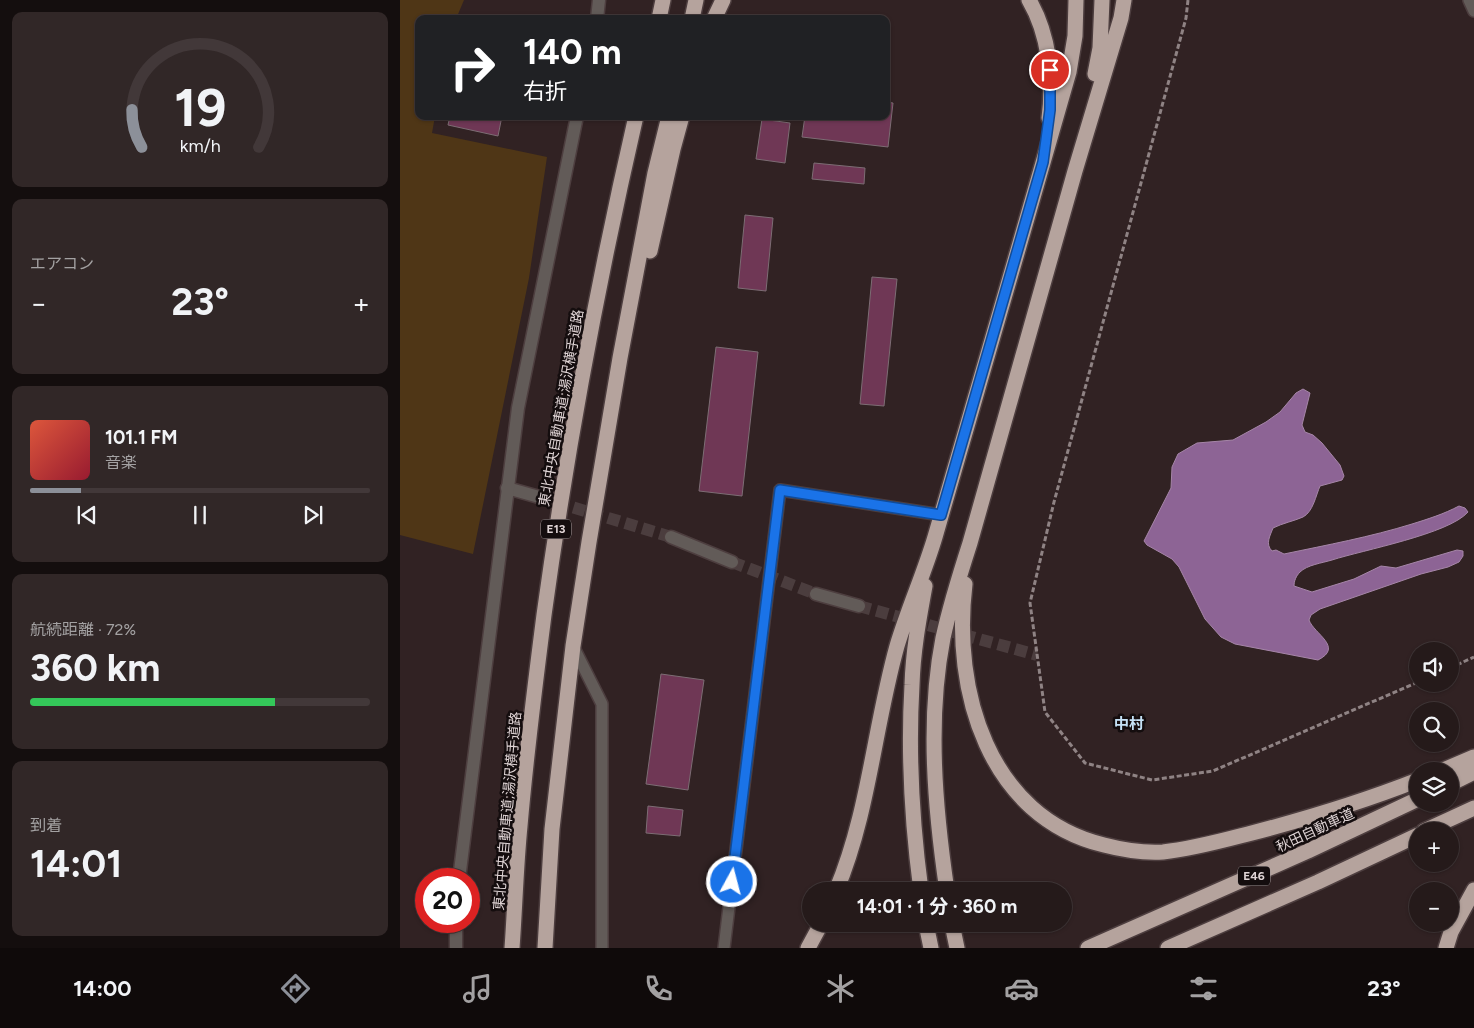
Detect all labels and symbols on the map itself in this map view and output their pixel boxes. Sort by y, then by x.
pin [1029,49,1071,91]
street label: 東北中央自動車道;湯沢横手道路 [536,308,587,508]
road number: E13 [541,520,571,538]
street label: 東北中央自動車道;湯沢横手道路 [490,711,525,911]
district label: 中村 [1114,715,1144,733]
street label: 秋田自動車道 [1274,805,1357,856]
position arrow [705,855,757,907]
road number: E46 [1238,866,1270,886]
speed limit sign: 20 [415,868,480,933]

